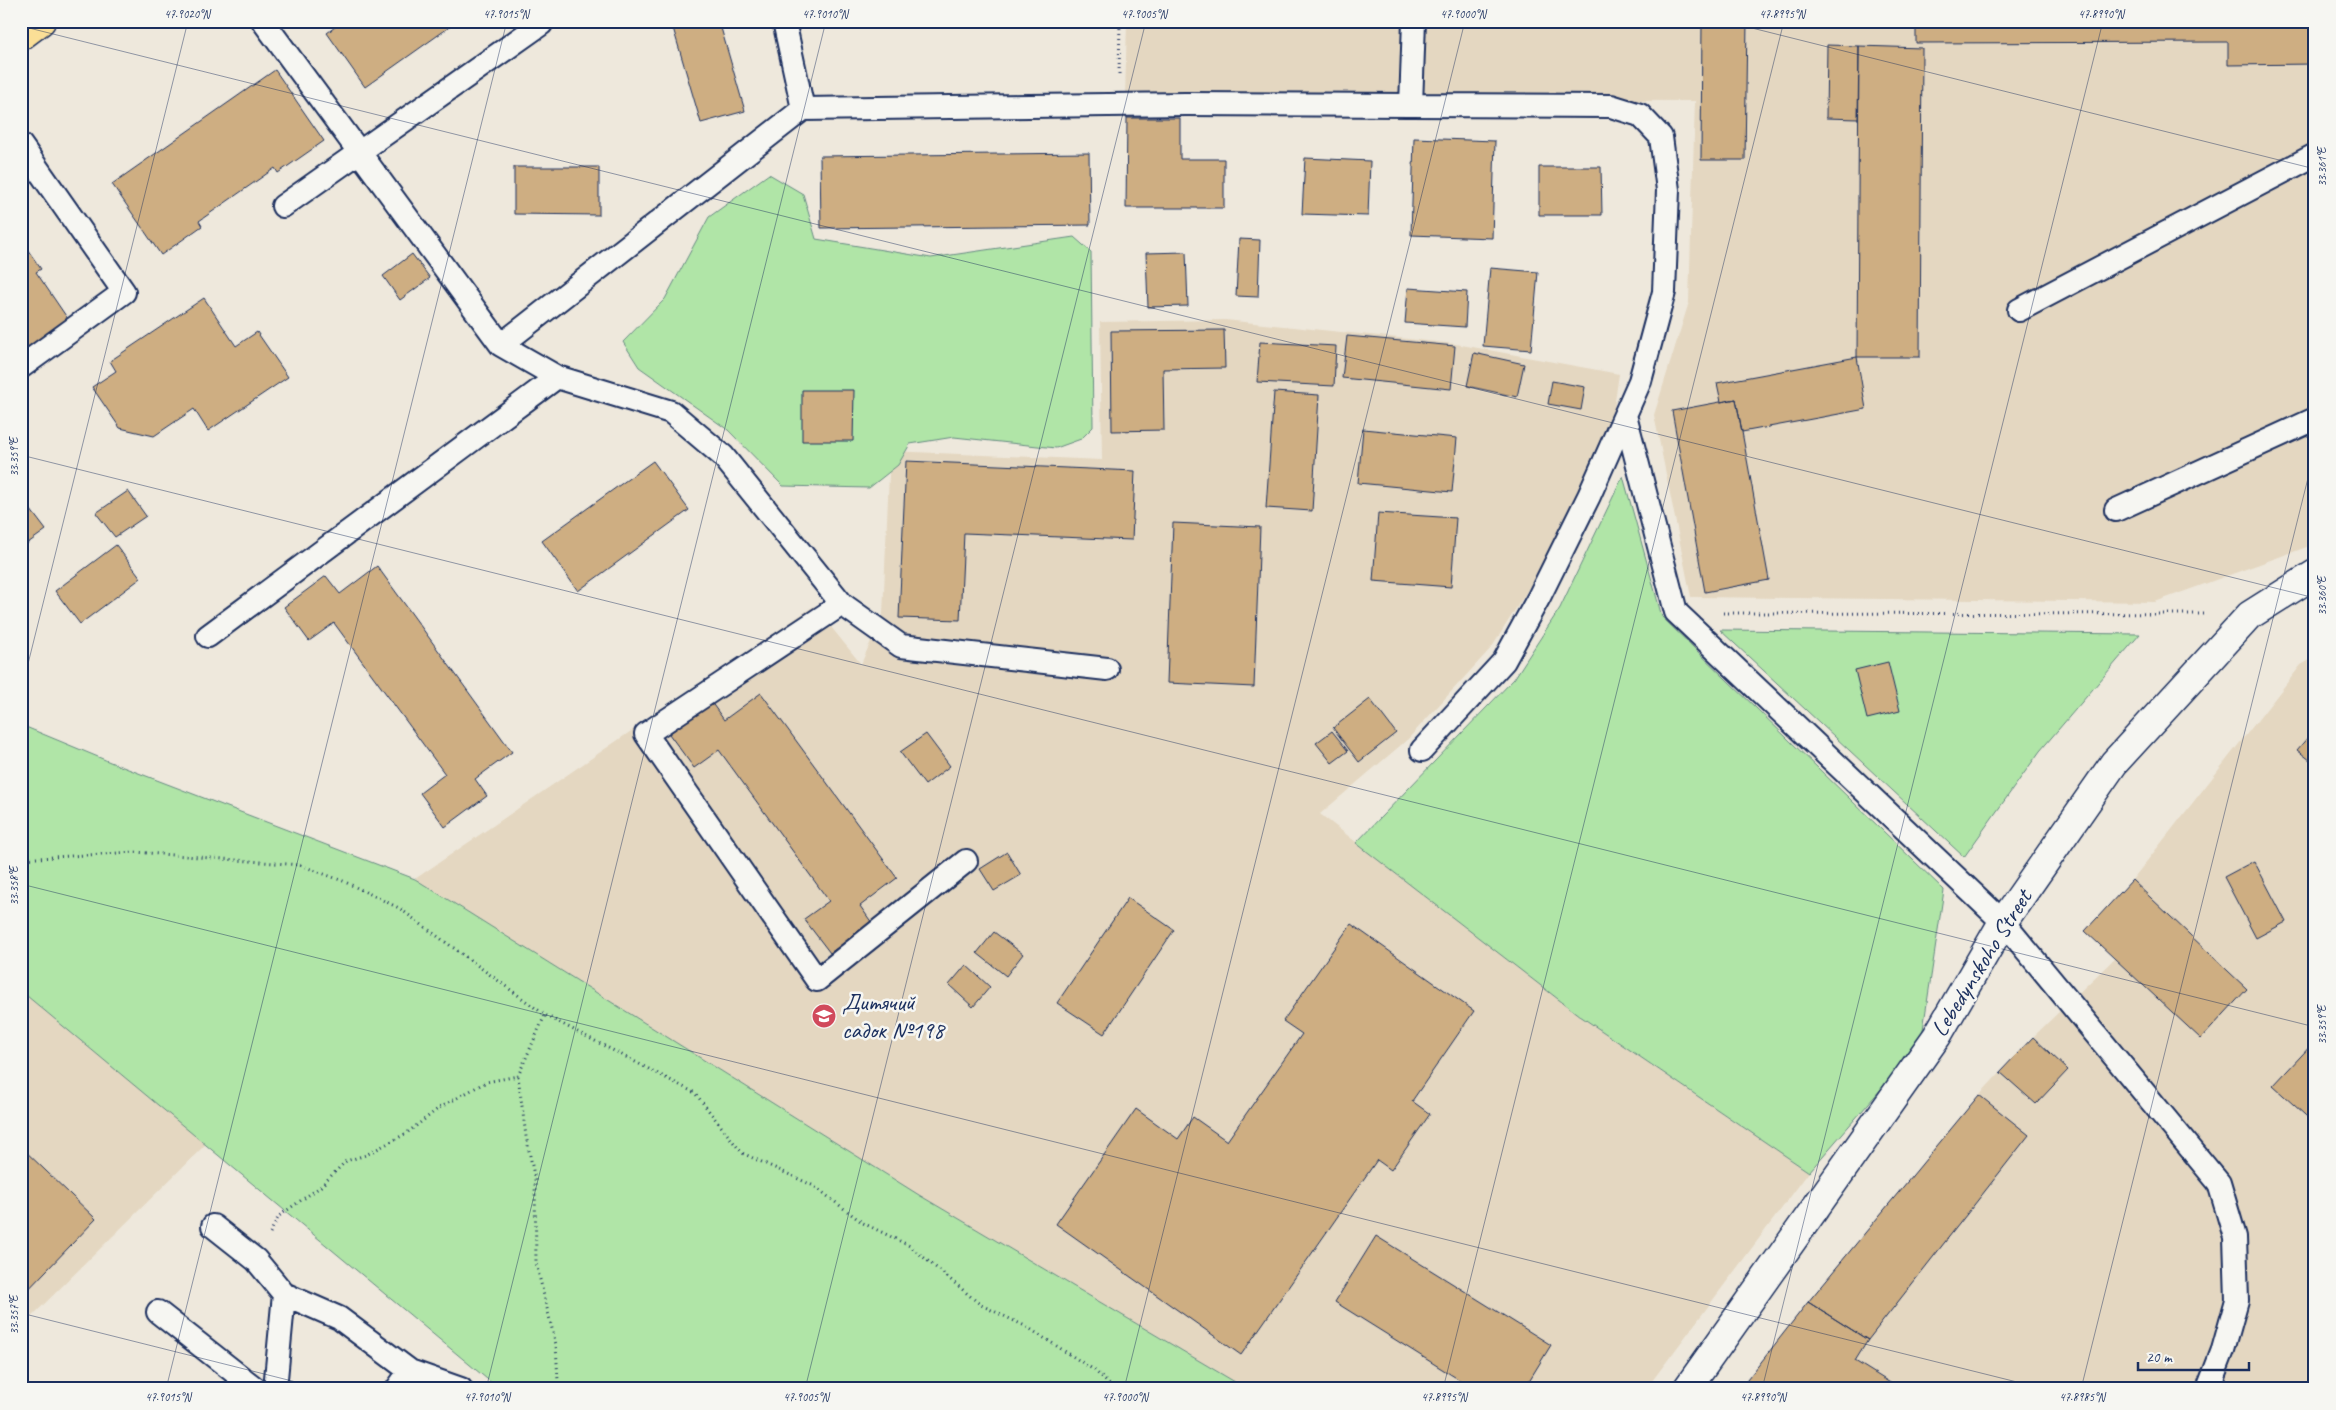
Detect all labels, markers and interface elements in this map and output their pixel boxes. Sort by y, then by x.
text: 47.9020°N [164,6,211,22]
text: 47.9015°N [483,6,530,22]
text: 47.9010°N [802,6,849,22]
text: 47.9005°N [1121,6,1168,22]
text: 47.9000°N [1440,6,1487,22]
text: 47.8995°N [1759,6,1806,22]
text: 47.8990°N [2078,6,2125,22]
text: 33.361°E [2314,146,2330,187]
text: 33.359°E [6,436,22,477]
text: 33.360°E [2314,575,2330,616]
text: 33.358°E [6,865,22,906]
street label: Lebedynskoho Street [1924,882,2039,1042]
place label: Дитячий садок №198 [842,987,946,1045]
school or university icon: Дитячий садок №198 [811,1003,837,1029]
text: 33.359°E [2314,1004,2330,1045]
text: 33.357°E [6,1294,22,1335]
scale bar [2138,1340,2250,1372]
text: 20 m [2146,1348,2173,1367]
text: 47.9015°N [145,1389,192,1405]
text: 47.9010°N [464,1389,511,1405]
text: 47.9005°N [783,1389,830,1405]
text: 47.9000°N [1102,1389,1149,1405]
text: 47.8995°N [1421,1389,1468,1405]
text: 47.8990°N [1740,1389,1787,1405]
text: 47.8985°N [2059,1389,2106,1405]

